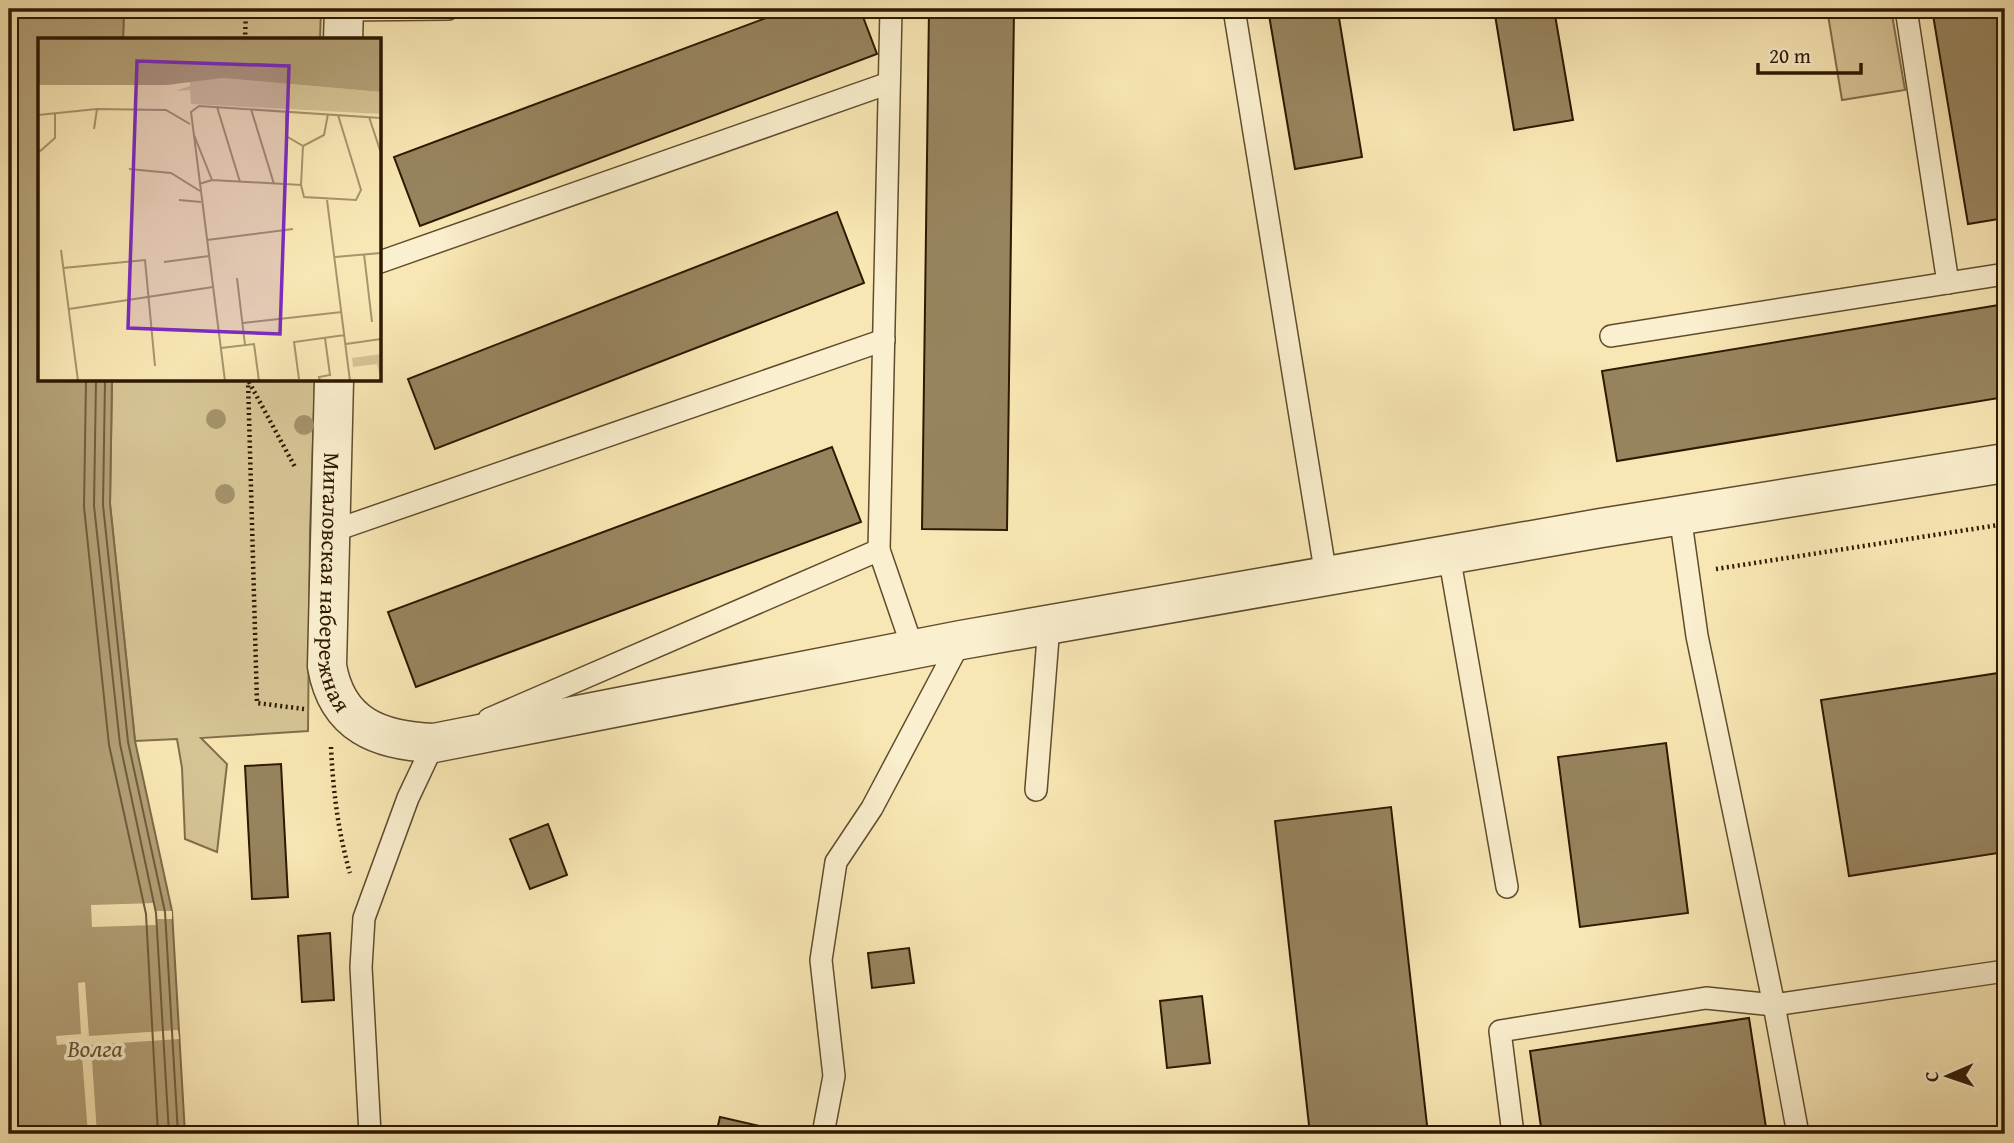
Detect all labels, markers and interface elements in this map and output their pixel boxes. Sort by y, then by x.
scale bar [1758,32,1862,76]
inset map [38,38,382,382]
text: 20 m [1769,40,1811,71]
street label: Мигаловская набережная [310,452,359,719]
water label: Волга [67,1031,122,1066]
north arrow [1912,1042,1982,1112]
text: С [1917,1070,1945,1082]

